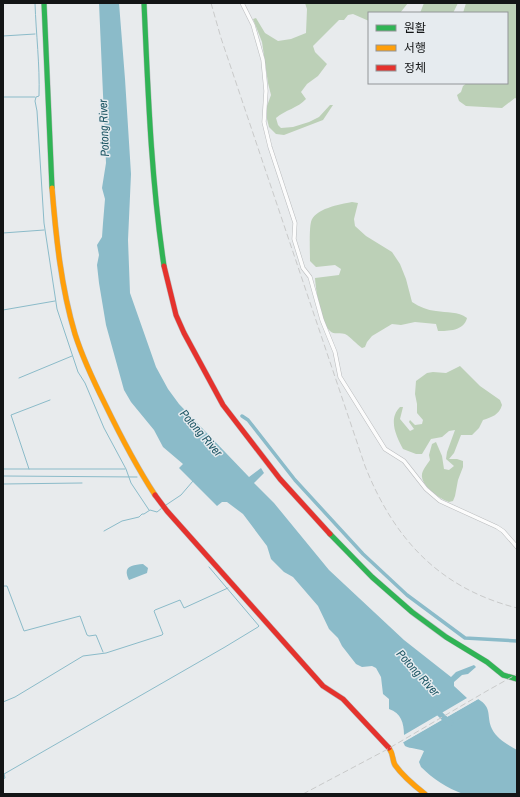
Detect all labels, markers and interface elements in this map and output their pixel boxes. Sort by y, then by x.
legend [368,12,508,84]
text: 원활 [404,20,426,36]
text: 서행 [404,40,426,56]
text: 정체 [404,60,426,76]
water label: Potong River [95,98,113,157]
water label: Potong River [176,406,226,460]
water label: Potong River [393,646,444,700]

